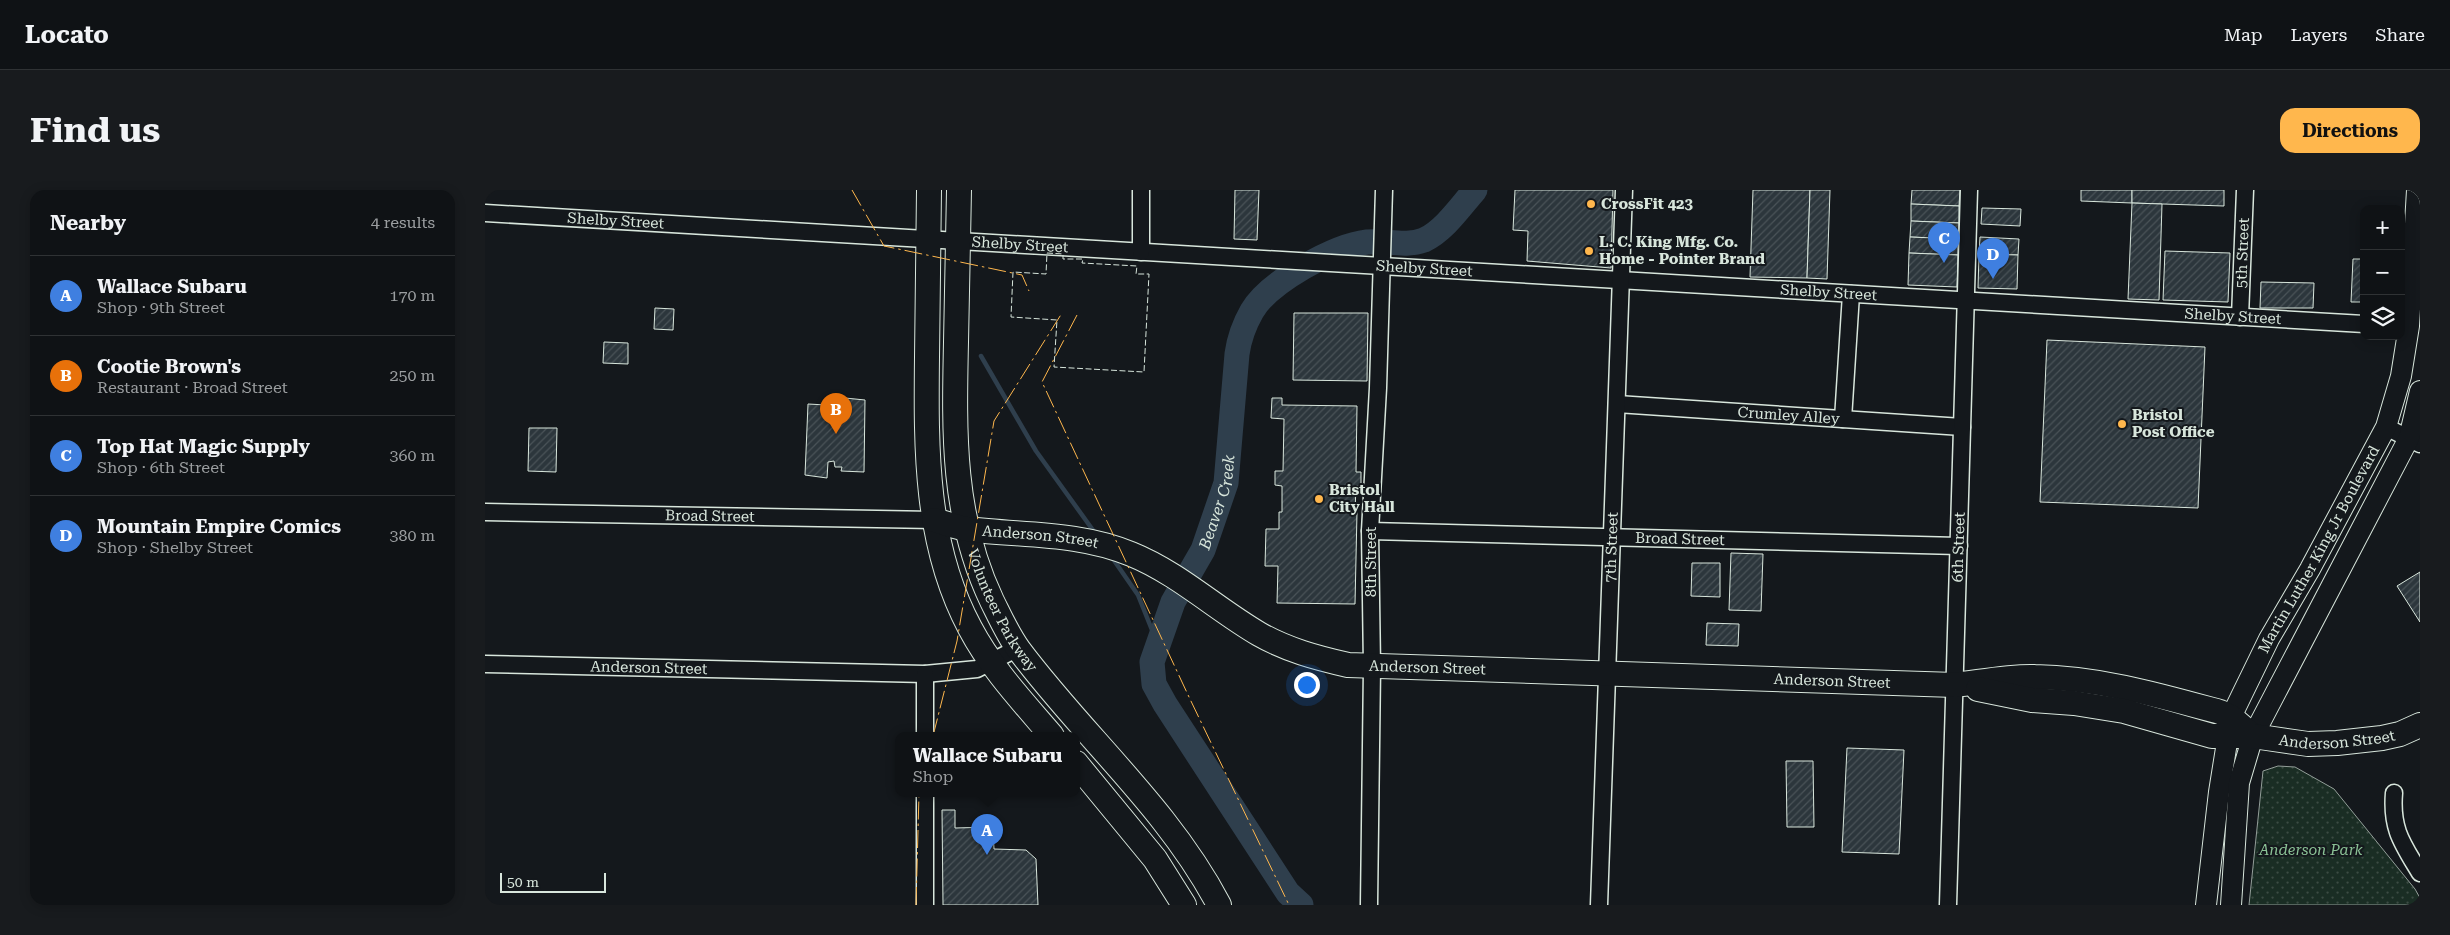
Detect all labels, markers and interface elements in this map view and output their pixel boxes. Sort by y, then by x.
text: Locato [25,21,109,49]
text: Map [2224,24,2263,45]
text: Layers [2291,24,2347,45]
text: Share [2375,24,2425,45]
button: Directions [2280,108,2420,153]
text: Find us [30,110,160,151]
place label: CrossFit 423 [1601,195,1693,213]
marker: CrossFit 423 [1585,198,1597,210]
map controls [2360,205,2405,340]
button: + [2360,205,2405,250]
street label: Shelby Street [567,209,665,233]
text: Nearby [50,211,126,235]
text: 4 results [371,213,435,232]
street label: 5th Street [2232,217,2253,289]
pin: C [1928,222,1960,263]
street label: Shelby Street [971,233,1069,256]
place label: L. C. King Mfg. Co. Home - Pointer Brand [1599,233,1765,268]
pin: D [1977,238,2009,279]
marker: L. C. King Mfg. Co. Home - Pointer Brand [1583,245,1595,257]
button: − [2360,250,2405,295]
street label: Shelby Street [1375,257,1474,280]
text: Wallace Subaru [97,275,247,298]
street label: Shelby Street [1780,281,1878,304]
text: A [60,286,72,305]
text: 170 m [389,286,435,305]
button: layers [2360,295,2405,340]
text: Shop · 9th Street [97,298,225,317]
street label: Shelby Street [2184,304,2282,328]
text: Cootie Brown's [97,355,241,378]
text: B [60,366,72,385]
text: 250 m [389,366,435,385]
text: Restaurant · Broad Street [97,378,288,397]
pin: B [820,393,852,434]
street label: Crumley Alley [1737,403,1840,428]
place label: Bristol Post Office [2132,406,2215,441]
marker: Bristol Post Office [2116,418,2128,430]
text: Top Hat Magic Supply [97,435,310,458]
street label: Martin Luther King Jr Boulevard [2254,442,2384,656]
text: C [60,446,72,465]
text: 360 m [389,446,435,465]
water label: Beaver Creek [1195,454,1238,553]
text: Shop · 6th Street [97,458,225,477]
place label: Bristol City Hall [1329,481,1395,516]
marker: Bristol City Hall [1313,493,1325,505]
street label: Broad Street [665,506,755,526]
street label: 7th Street [1601,511,1622,583]
street label: 6th Street [1948,511,1969,583]
text: Mountain Empire Comics [97,515,341,538]
street label: Anderson Street [981,522,1101,552]
text: D [60,526,72,545]
text: 380 m [389,526,435,545]
street label: 8th Street [1362,526,1380,597]
street label: Broad Street [1635,529,1725,549]
text: Shop · Shelby Street [97,538,253,557]
street label: Volunteer Parkway [964,547,1041,675]
street label: Anderson Street [590,657,708,678]
street label: Anderson Street [1369,657,1487,679]
street label: Anderson Street [1773,670,1891,692]
your location [1294,672,1320,698]
street label: Anderson Street [2278,726,2397,753]
popup [895,732,1080,797]
text: Wallace Subaru [913,744,1062,767]
text: Shop [913,767,953,786]
pin: A [971,814,1003,855]
park label: Anderson Park [2258,841,2364,859]
scale bar [500,870,606,893]
text: 50 m [507,874,539,890]

